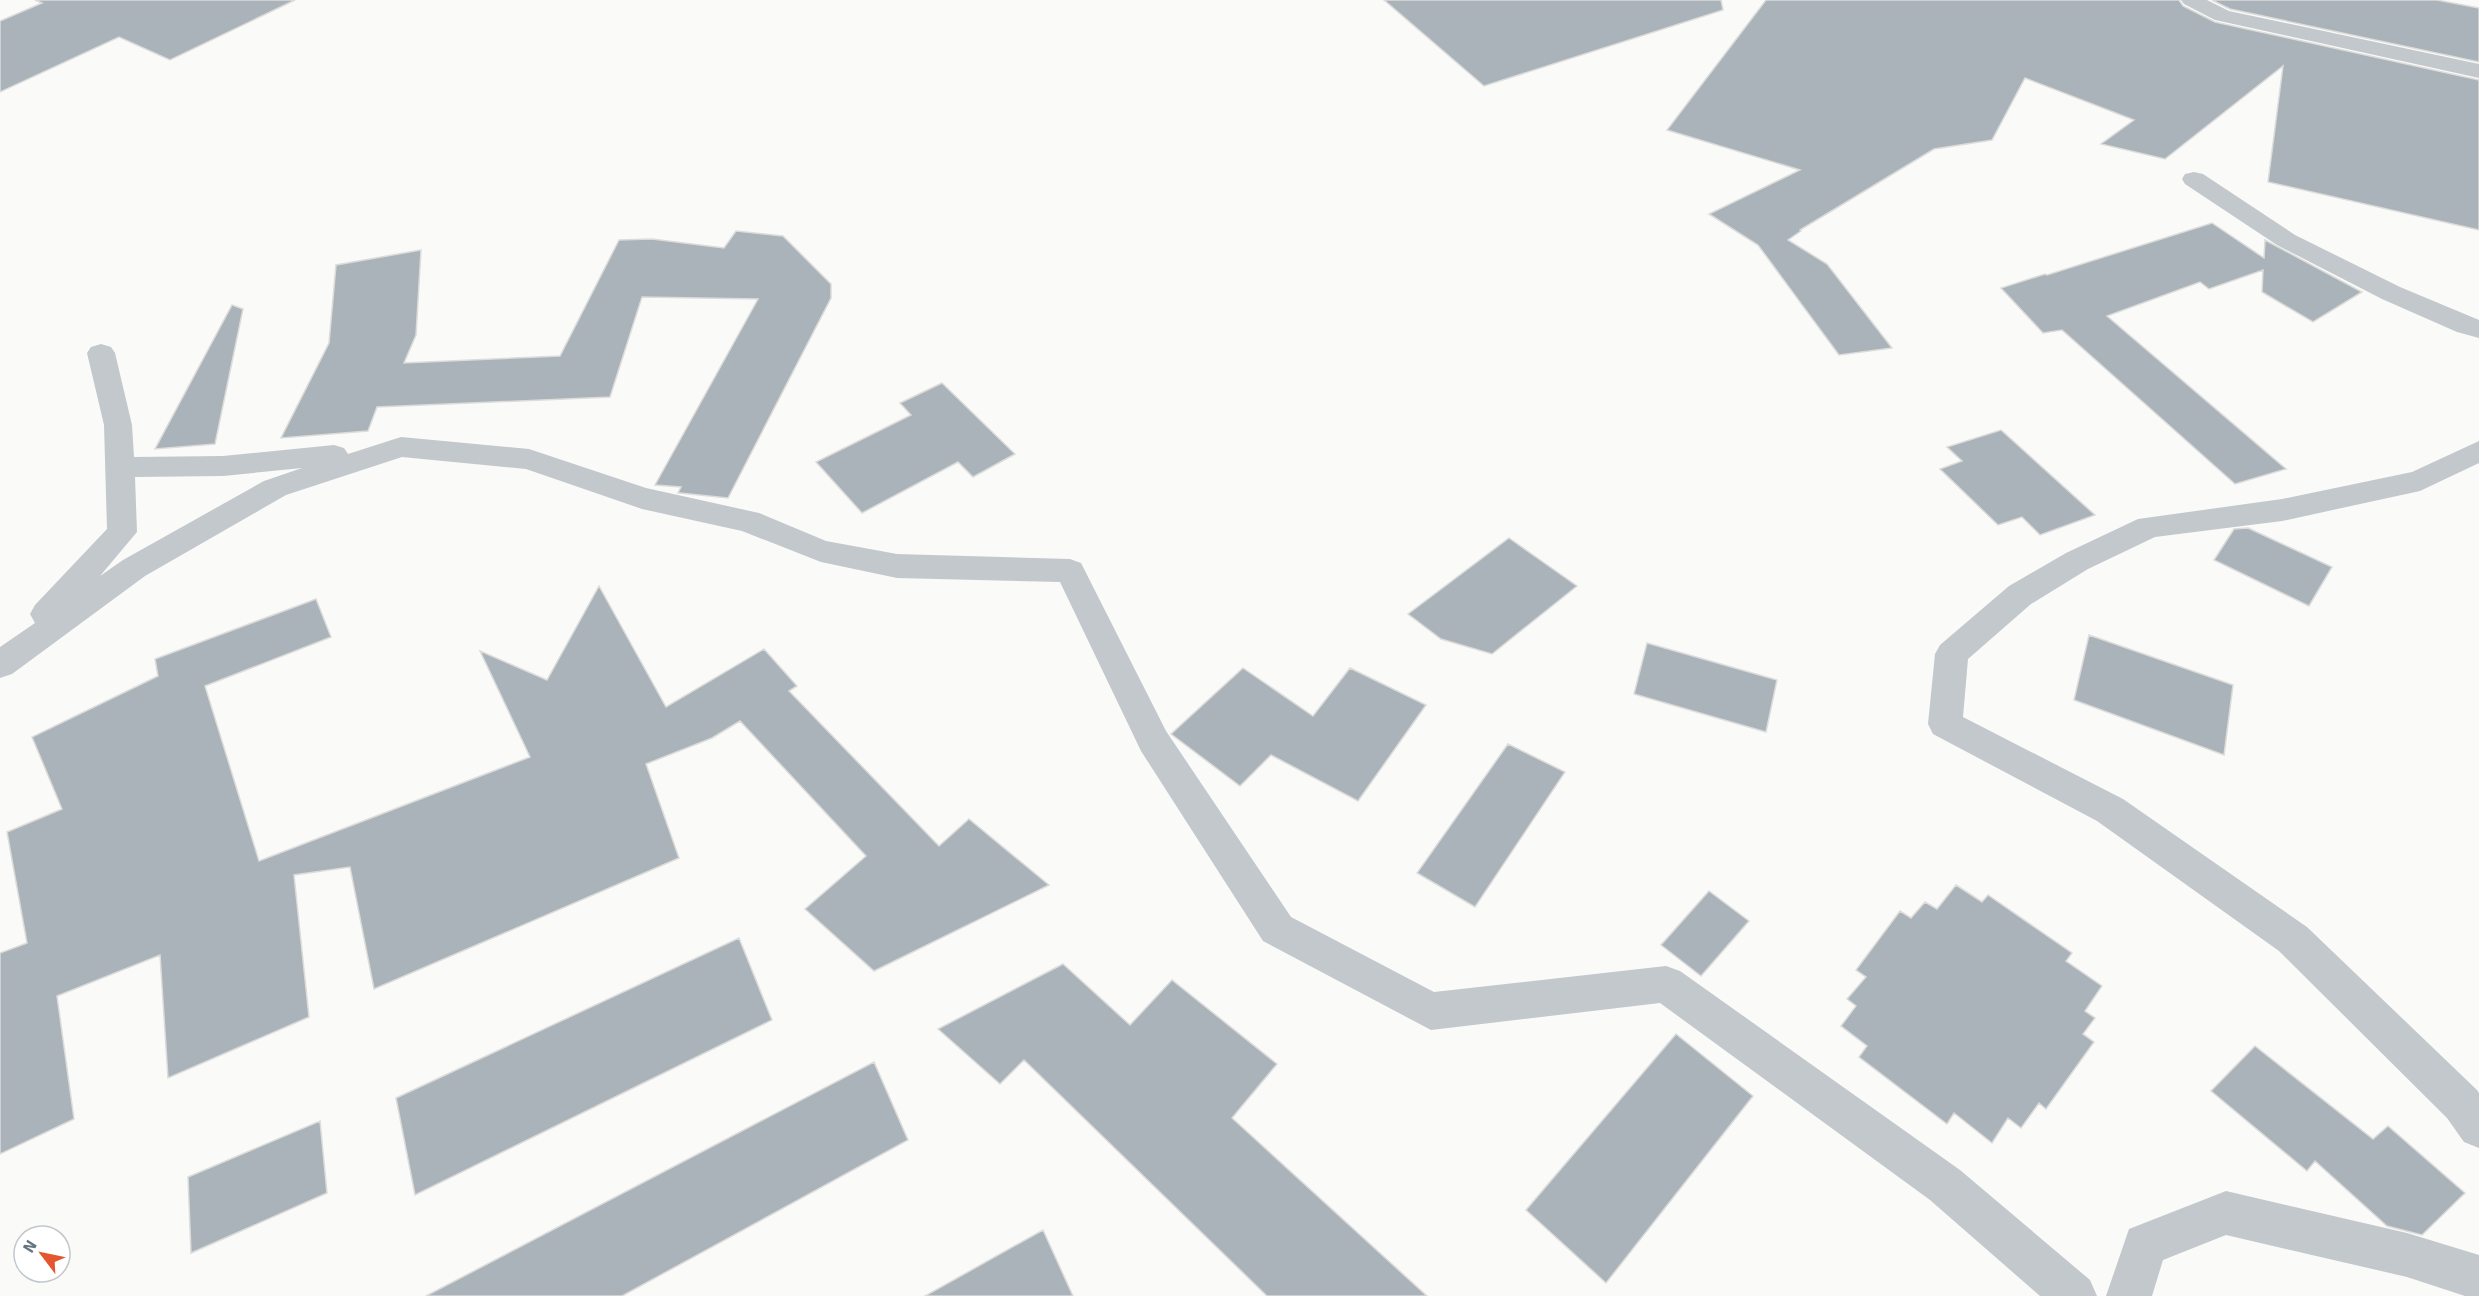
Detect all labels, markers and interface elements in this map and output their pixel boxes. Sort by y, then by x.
north arrow [12,1224,72,1284]
text: N [19,1237,42,1257]

